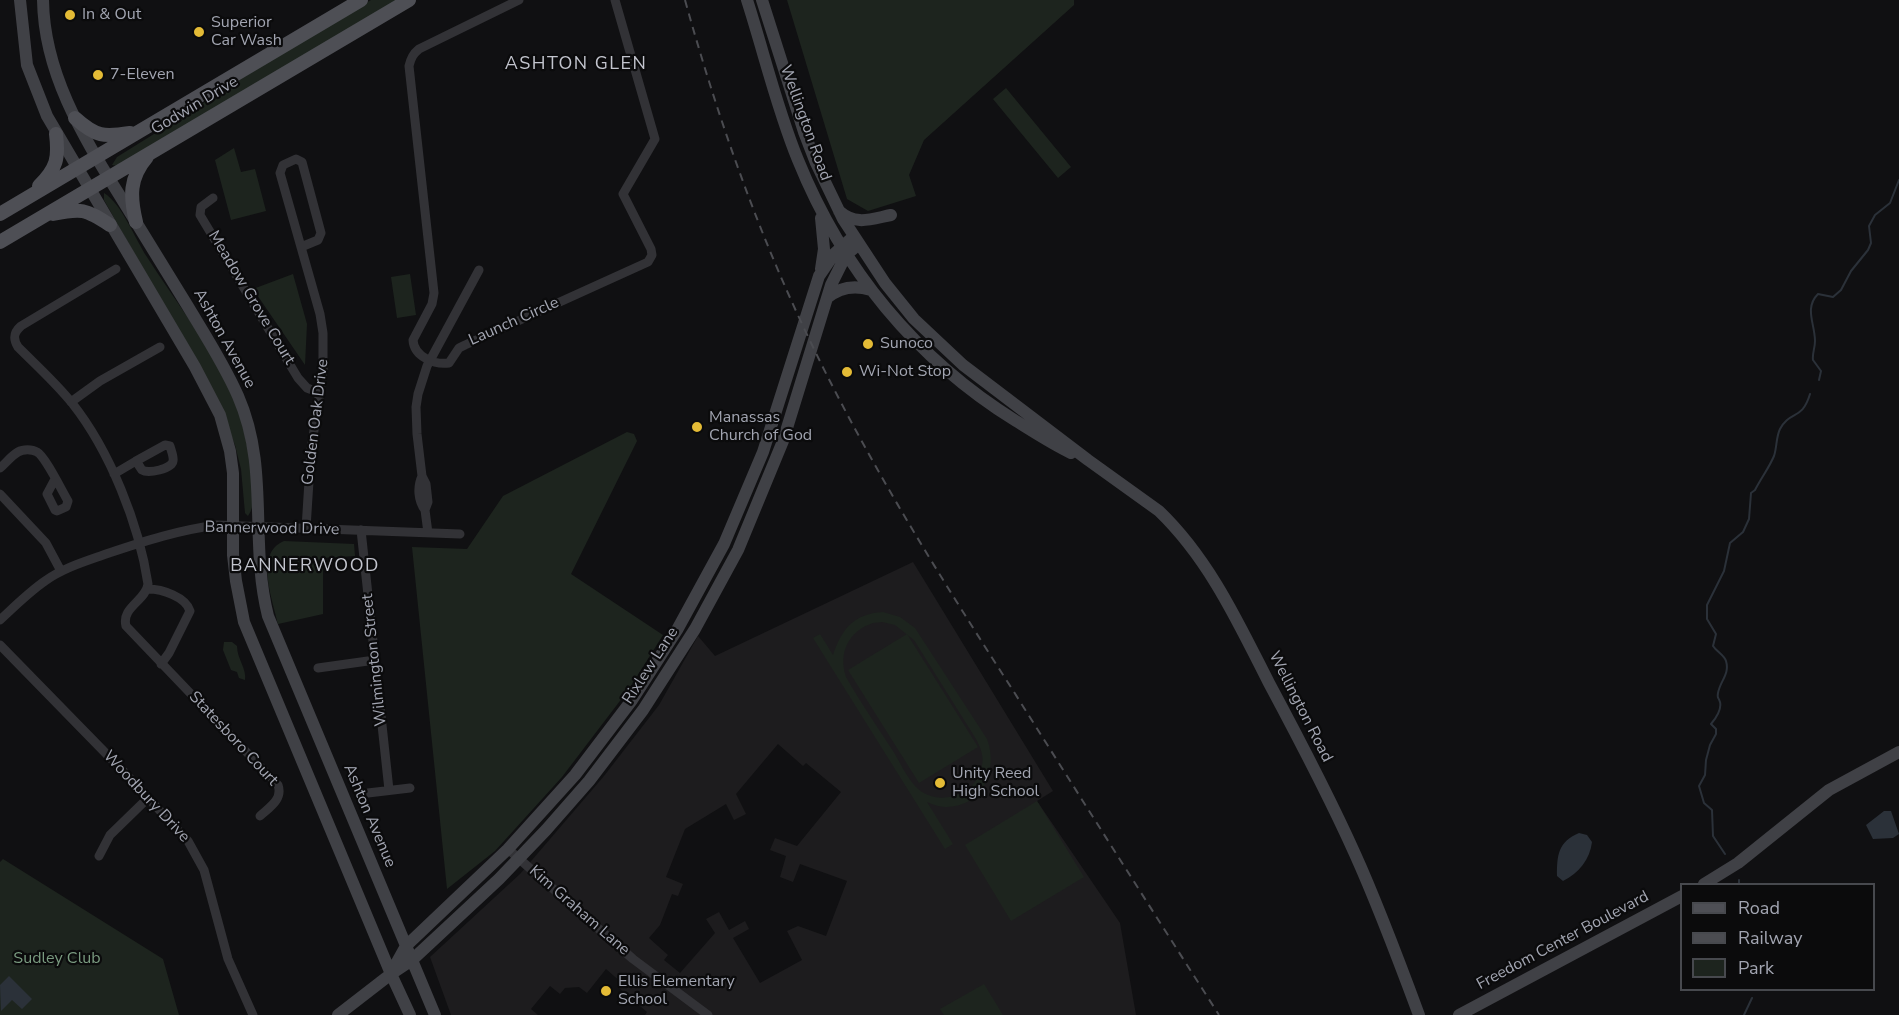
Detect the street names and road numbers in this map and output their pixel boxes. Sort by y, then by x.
street label: Wellington Road [775,63,835,183]
street label: Godwin Drive [148,72,242,140]
street label: Meadow Grove Court [203,228,299,368]
street label: Ashton Avenue [189,286,259,392]
street label: Launch Circle [466,294,562,350]
street label: Golden Oak Drive [299,358,333,486]
street label: Bannerwood Drive [204,518,340,540]
street label: Wilmington Street [358,593,392,727]
street label: Rixlew Lane [619,624,683,708]
street label: Wellington Road [1264,648,1336,766]
street label: Statesboro Court [184,688,282,790]
street label: Woodbury Drive [99,747,193,847]
street label: Ashton Avenue [339,761,399,871]
street label: Kim Graham Lane [525,862,633,960]
street label: Freedom Center Boulevard [1474,887,1652,995]

